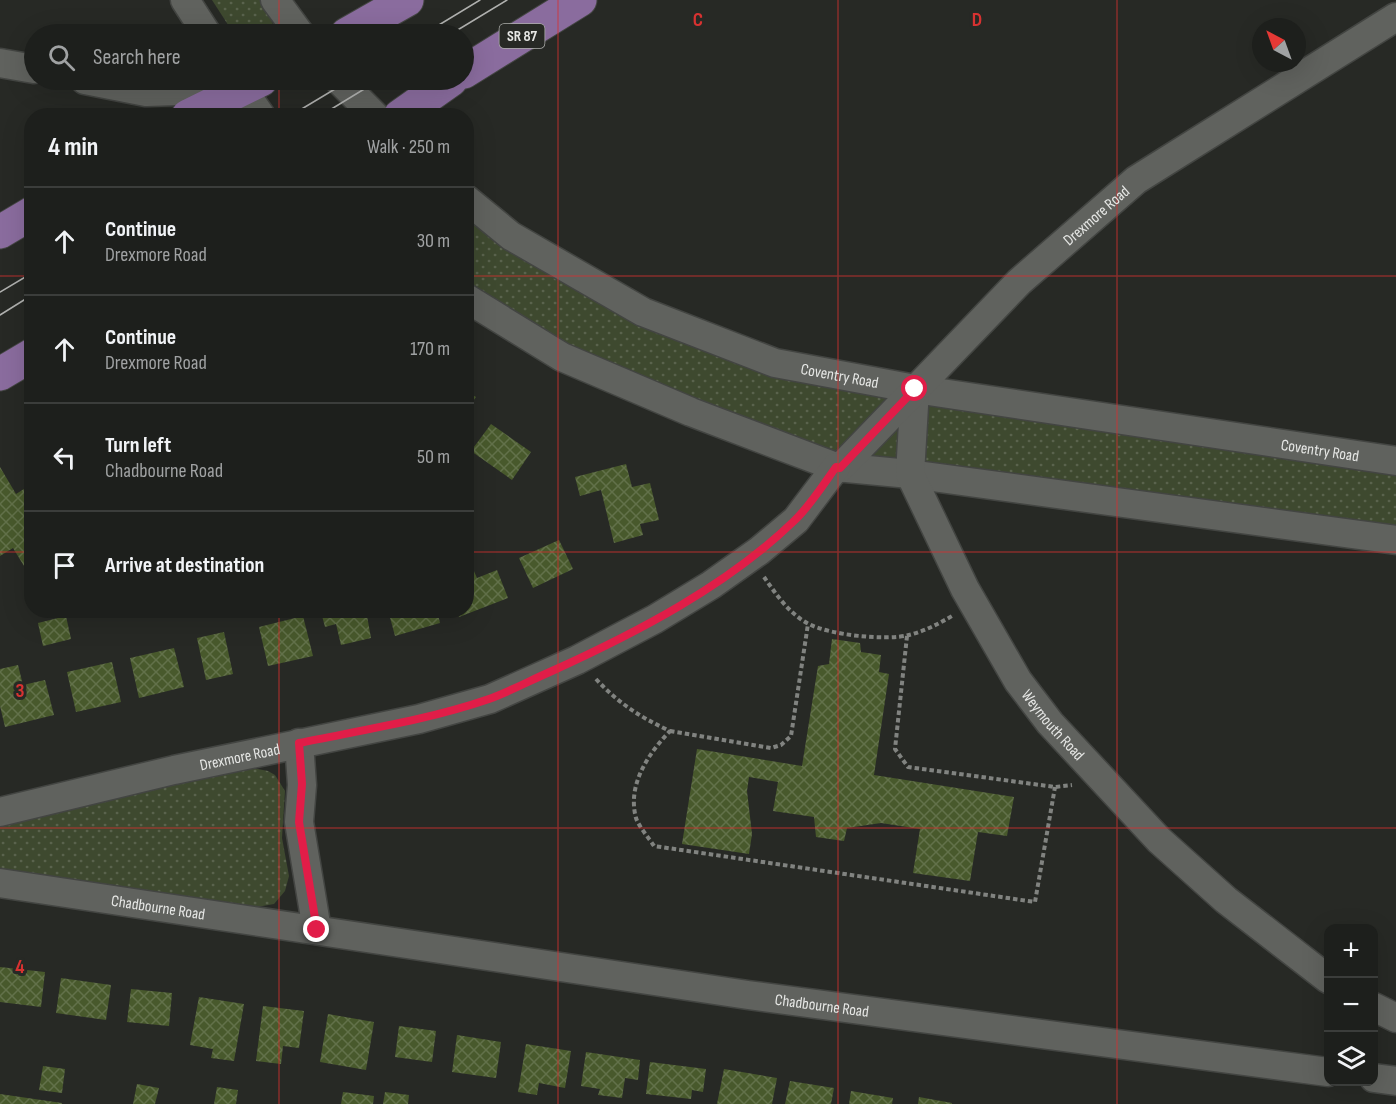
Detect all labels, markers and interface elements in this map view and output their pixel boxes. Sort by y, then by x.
text: C [693,8,703,32]
text: D [972,8,982,32]
north arrow [1252,18,1306,72]
search box [24,24,474,90]
road number: SR 87 [500,24,544,48]
icon: search [45,41,78,74]
text: Search here [93,44,180,71]
text: 4 min [48,132,98,163]
text: Walk · 250 m [367,135,450,159]
street label: Drexmore Road [1060,182,1134,250]
text: Continue [105,216,176,243]
icon: ahead [48,225,81,258]
text: 30 m [417,229,450,253]
text: Drexmore Road [105,243,207,267]
text: Continue [105,324,176,351]
icon: ahead [48,333,81,366]
text: 170 m [410,337,450,361]
text: Drexmore Road [105,351,207,375]
street label: Coventry Road [799,360,880,393]
route start [901,375,927,401]
text: Turn left [105,432,171,459]
street label: Coventry Road [1279,436,1360,466]
icon: left [48,441,81,474]
text: 50 m [417,445,450,469]
text: Chadbourne Road [105,459,223,483]
icon: arrive [48,549,81,582]
text: Arrive at destination [105,552,264,579]
text: 3 [16,679,25,703]
street label: Weymouth Road [1017,686,1088,765]
street label: Drexmore Road [198,740,282,775]
street label: Chadbourne Road [110,892,206,925]
route end [303,916,329,942]
map controls [1324,924,1378,1086]
button: + [1324,924,1378,978]
text: 4 [15,955,25,979]
button: − [1324,978,1378,1032]
street label: Chadbourne Road [774,991,870,1022]
button: layers [1324,1032,1378,1086]

